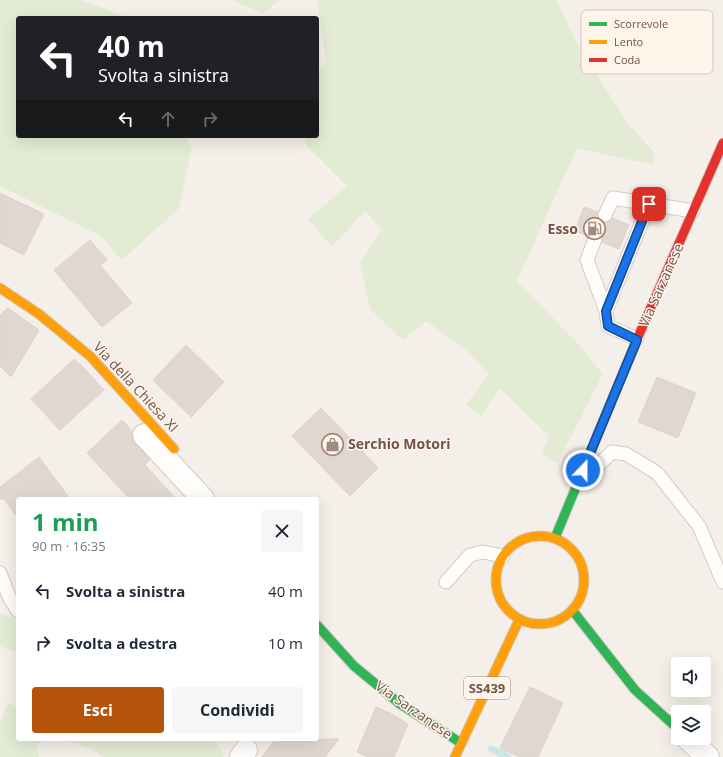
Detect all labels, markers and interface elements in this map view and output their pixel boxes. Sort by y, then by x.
legend [581,10,713,74]
text: Scorrevole [614,16,668,31]
text: 40 m [98,27,165,65]
icon: left [32,32,84,84]
text: Lento [614,34,644,49]
text: Coda [614,52,640,67]
text: Svolta a sinistra [98,63,229,87]
icon: left [115,108,137,130]
icon: ahead [157,108,179,130]
icon: right [199,108,221,130]
pin [632,187,666,221]
icon: arrive [638,193,660,215]
fuel station icon: Esso [581,216,607,242]
place label: Esso [548,219,578,238]
street label: Via Sarzanese [634,240,688,330]
street label: Via della Chiesa XI [89,337,183,436]
shop icon: Serchio Motori [319,431,345,457]
place label: Serchio Motori [348,434,451,453]
position arrow [562,449,604,491]
text: 1 min [32,505,99,538]
button: close [261,510,303,552]
text: 90 m · 16:35 [32,537,106,555]
icon: left [32,580,54,602]
text: Svolta a sinistra [66,581,185,601]
text: 40 m [268,581,303,601]
icon: right [32,632,54,654]
text: Svolta a destra [66,633,177,653]
text: 10 m [268,633,303,653]
map controls [671,657,711,745]
button: sound [671,657,711,697]
street label: Via Sarzanese [372,676,457,743]
road number: SS439 [464,677,510,699]
button: Esci [32,687,164,733]
button: Condividi [172,687,303,733]
button: layers [671,705,711,745]

